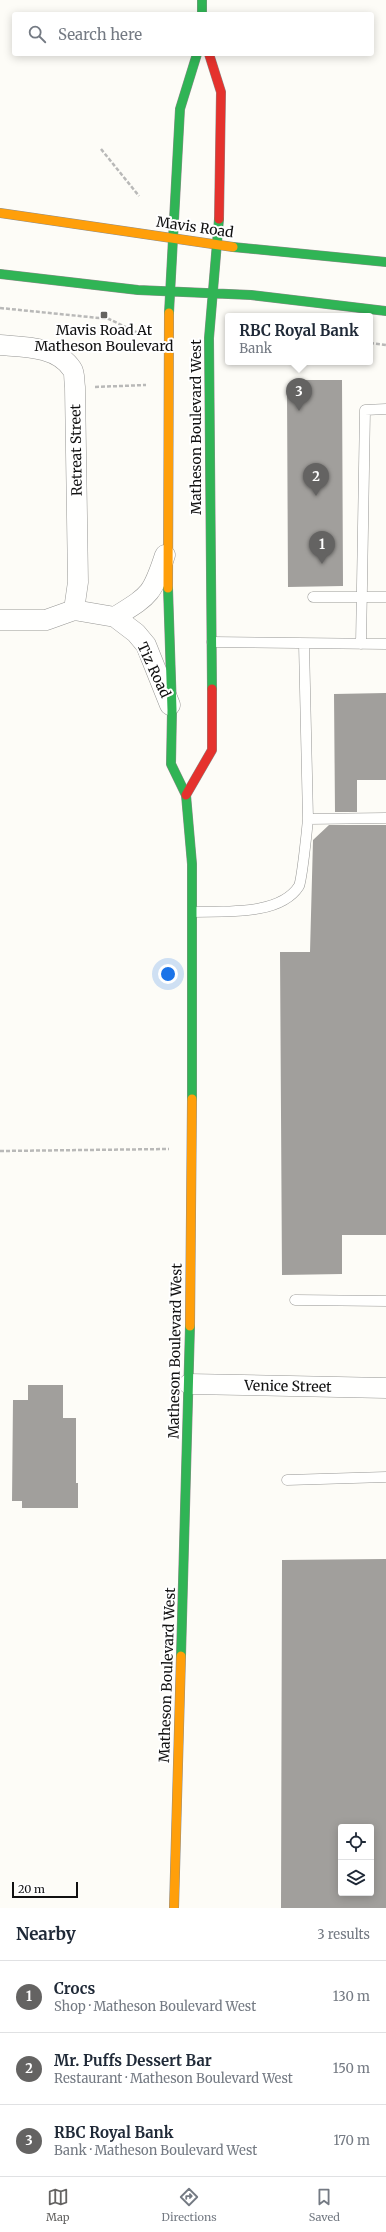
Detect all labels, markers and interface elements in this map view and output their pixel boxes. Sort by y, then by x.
search box [12,12,374,56]
icon: search [26,23,48,45]
text: Search here [58,25,142,44]
street label: Mavis Road [155,213,235,241]
marker: Mavis Road At Matheson Boulevard [99,310,109,320]
popup [225,313,373,365]
place label: Mavis Road At Matheson Boulevard [35,321,174,355]
text: RBC Royal Bank [239,321,359,340]
street label: Matheson Boulevard West [187,339,205,515]
text: Bank [239,340,272,357]
pin: 3 [286,378,312,411]
street label: Retreat Street [66,403,86,496]
pin: 2 [303,463,329,496]
pin: 1 [309,531,335,564]
street label: Tiz Road [133,639,175,701]
your location [158,964,178,984]
street label: Matheson Boulevard West [164,1263,186,1439]
street label: Venice Street [243,1376,332,1396]
street label: Matheson Boulevard West [155,1587,179,1763]
map controls [338,1824,374,1896]
button: locate [338,1824,374,1860]
button: layers [338,1860,374,1896]
scale bar [12,1880,78,1899]
text: 20 m [18,1882,45,1896]
text: Nearby [16,1923,76,1945]
text: 3 results [317,1926,370,1943]
text: Crocs [54,1979,95,1998]
text: 1 [26,1988,32,2005]
text: 130 m [333,1988,370,2005]
text: Shop · Matheson Boulevard West [54,1998,256,2015]
text: Mr. Puffs Dessert Bar [54,2051,212,2070]
text: 2 [25,2060,33,2077]
text: 150 m [333,2060,370,2077]
text: Restaurant · Matheson Boulevard West [54,2070,293,2087]
text: RBC Royal Bank [54,2123,173,2142]
text: 3 [25,2132,33,2149]
text: 170 m [333,2132,370,2149]
text: Bank · Matheson Boulevard West [54,2142,257,2159]
tab: Map [46,2186,70,2224]
tab: Directions [162,2186,217,2224]
tab: Saved [309,2186,340,2224]

